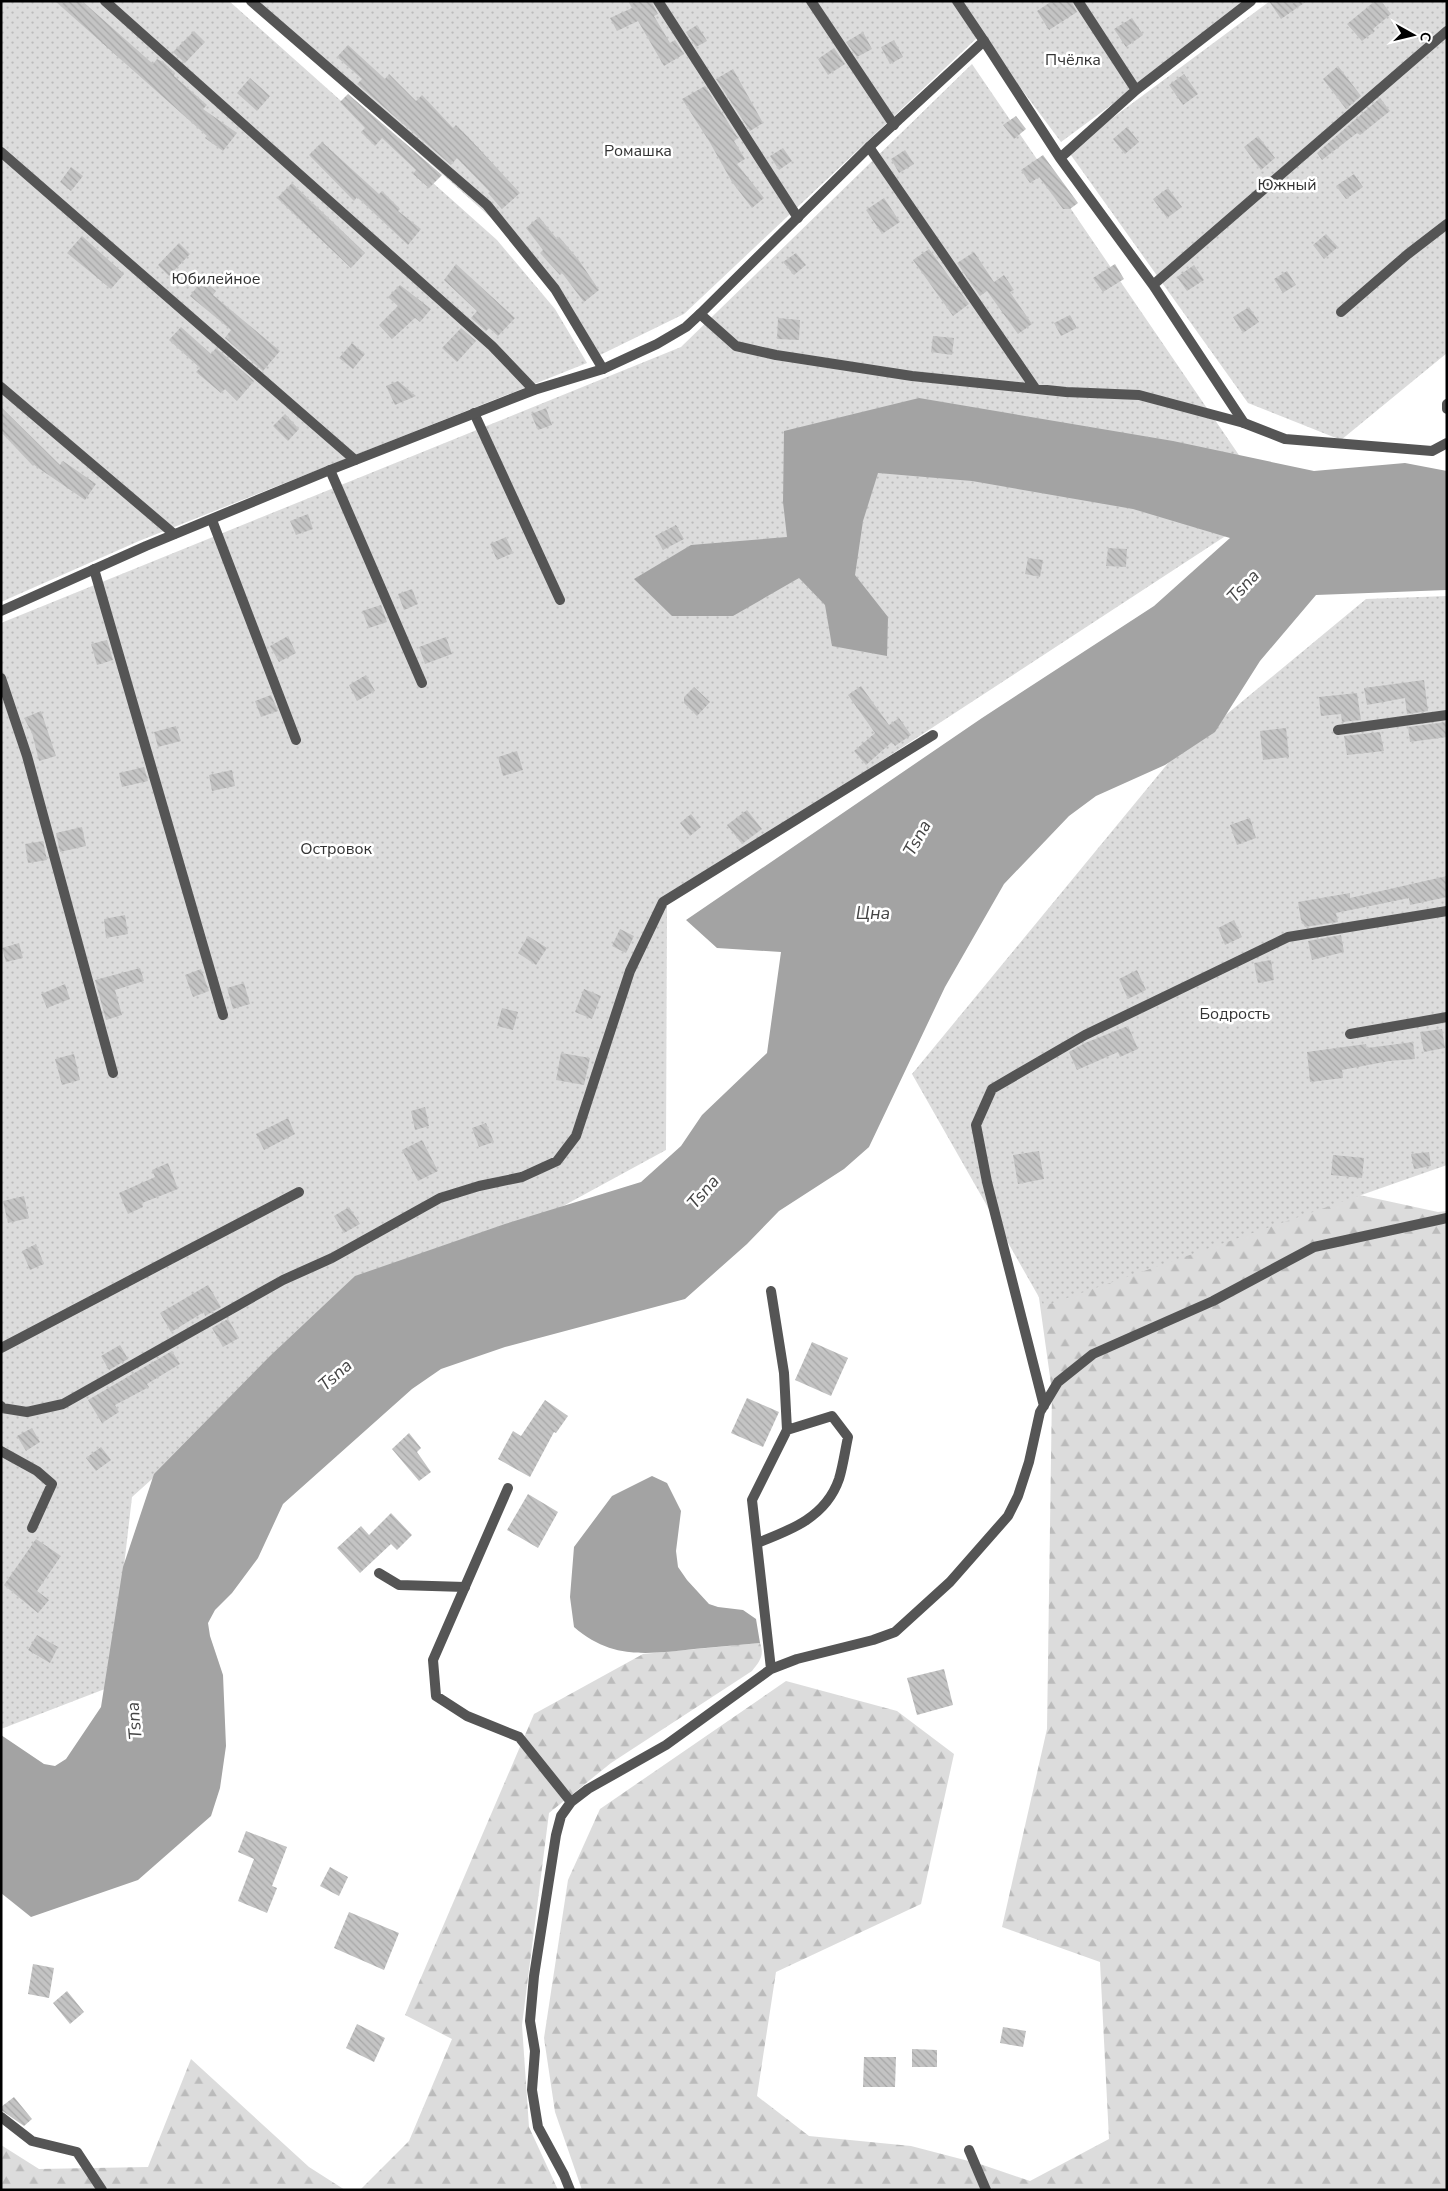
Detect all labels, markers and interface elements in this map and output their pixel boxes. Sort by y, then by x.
north arrow [1388,10,1438,60]
text: С [1415,31,1435,43]
park label: Пчёлка [1045,49,1101,71]
park label: Ромашка [604,140,672,162]
park label: Южный [1257,174,1317,196]
park label: Юбилейное [172,268,260,290]
water label: Tsna [1221,564,1265,608]
water label: Tsna [897,816,937,860]
park label: Островок [300,838,372,860]
water label: Цна [856,901,890,925]
park label: Бодрость [1200,1003,1270,1025]
water label: Tsna [682,1170,724,1214]
water label: Tsna [313,1354,357,1396]
water label: Tsna [120,1701,148,1741]

